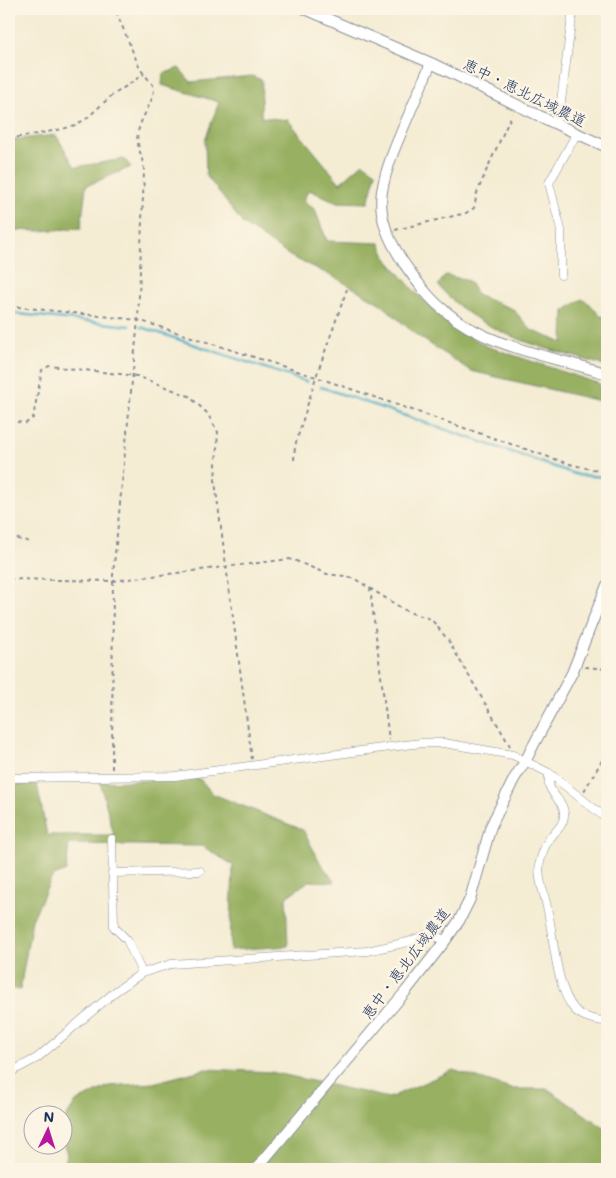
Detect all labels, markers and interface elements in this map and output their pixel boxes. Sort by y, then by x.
street label: 恵中・恵北広域農道 [460,53,590,131]
street label: 恵中・恵北広域農道 [356,903,454,1023]
north arrow [22,1106,72,1156]
text: N [43,1107,55,1126]

